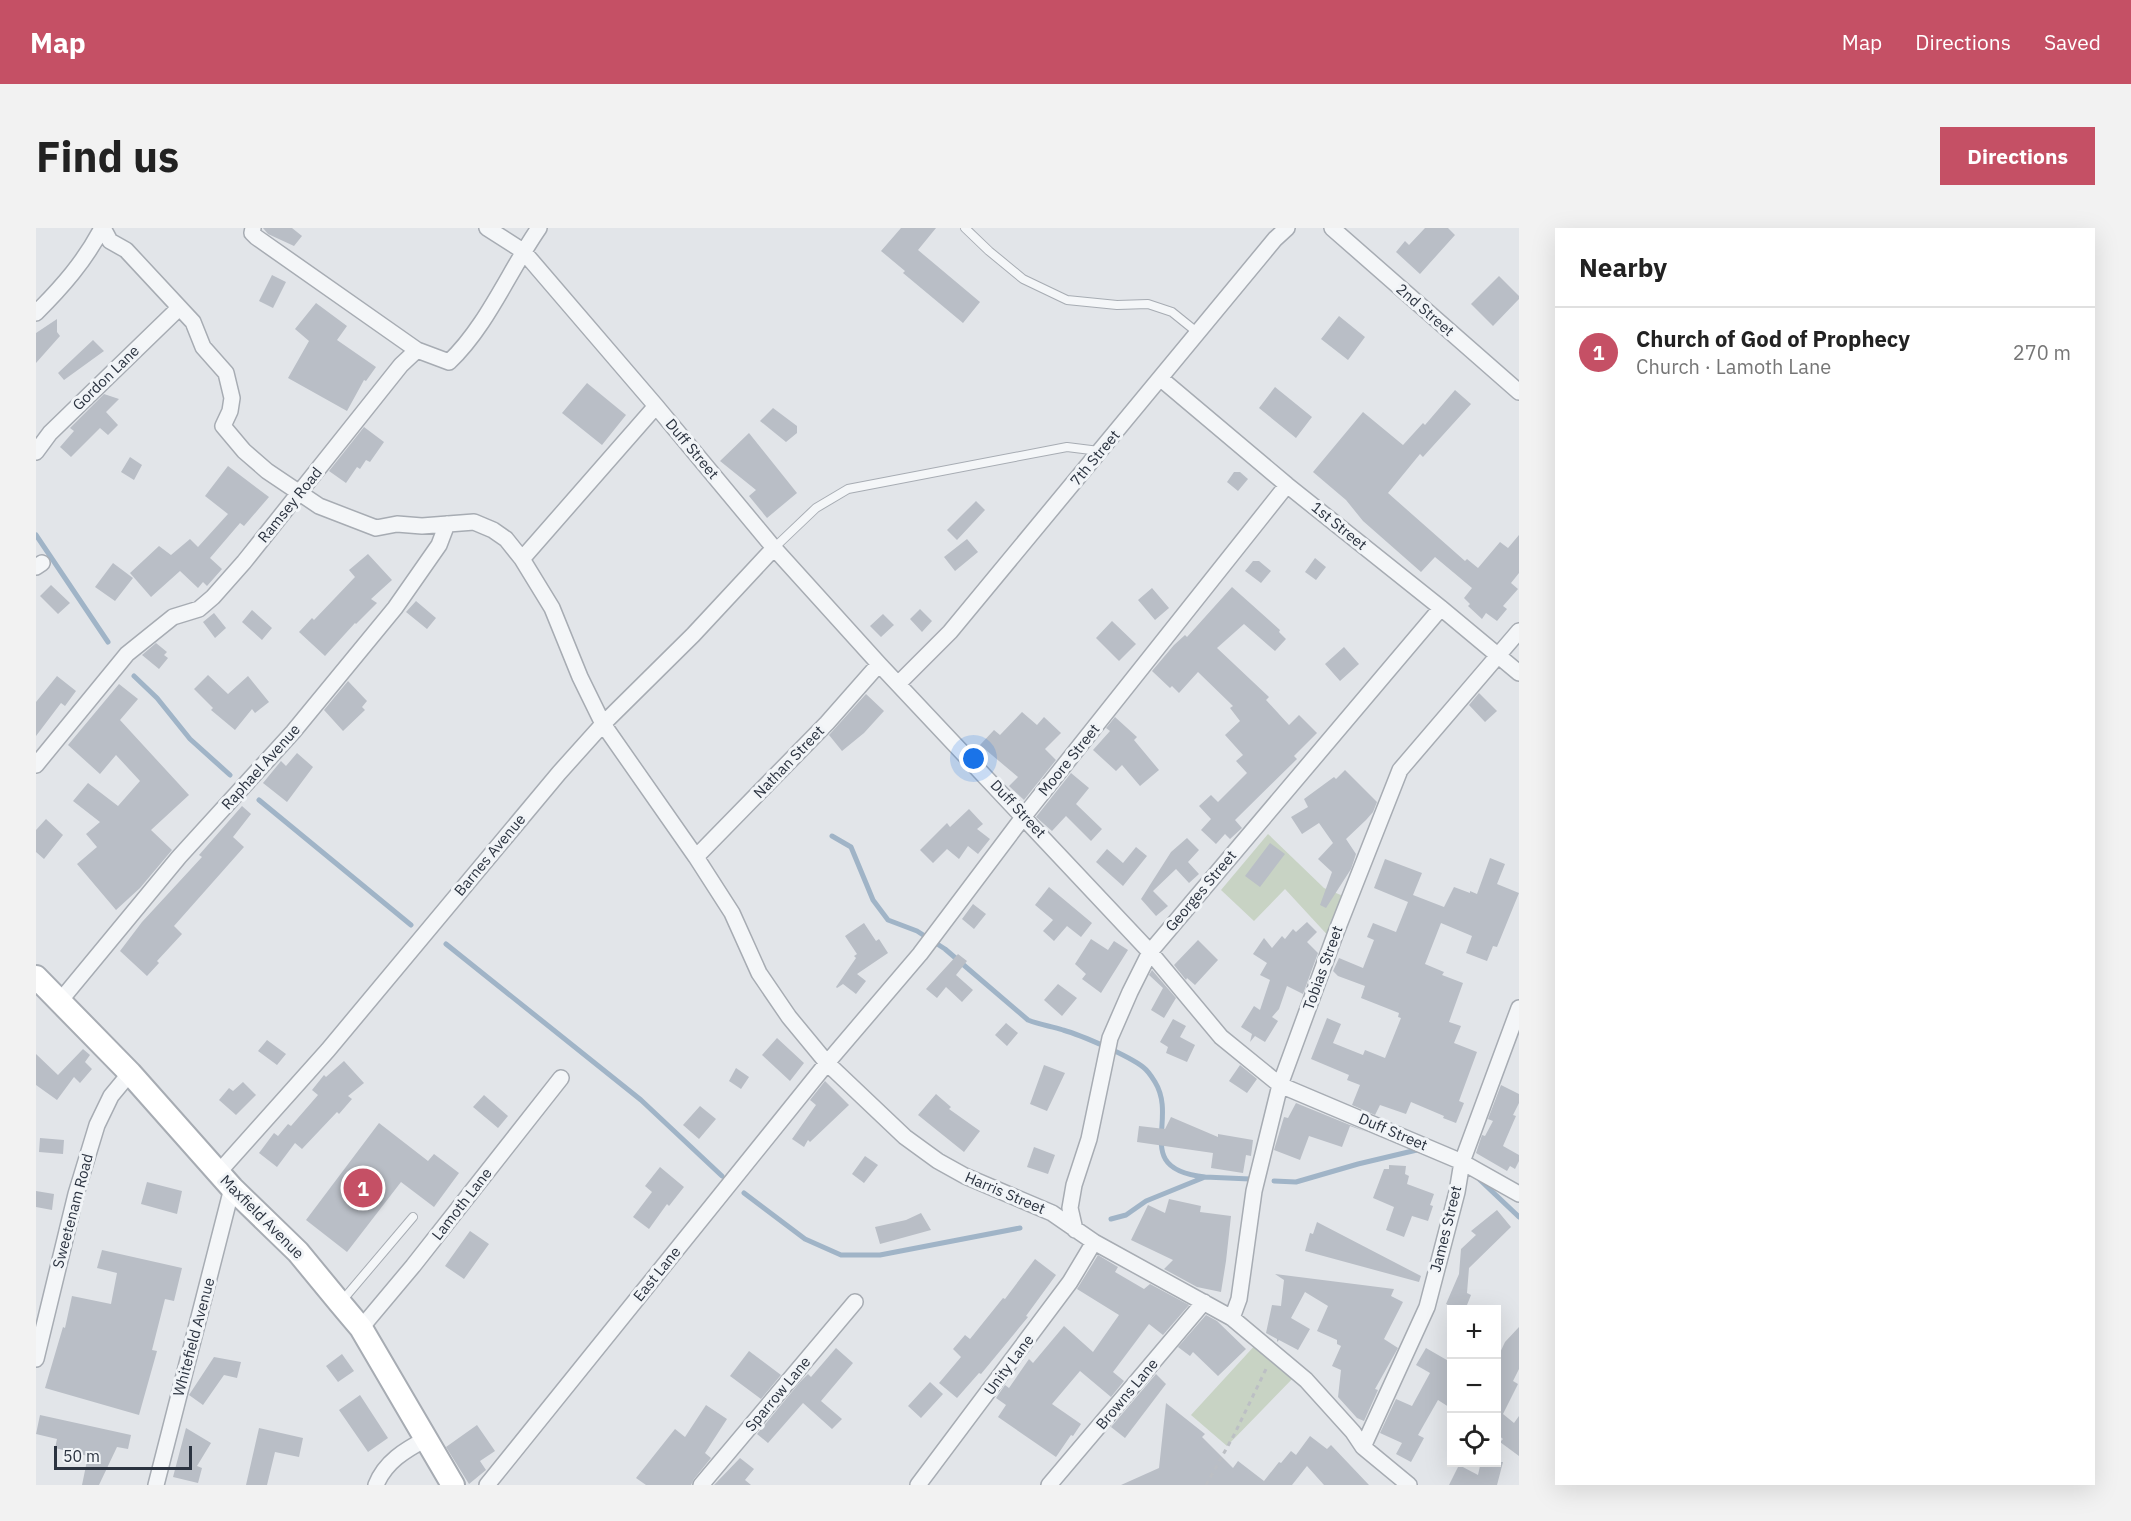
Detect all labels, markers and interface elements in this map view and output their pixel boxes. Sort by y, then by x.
text: Map [30,24,86,61]
text: Map [1842,28,1882,56]
text: Directions [1915,28,2011,56]
text: Saved [2044,28,2101,56]
button: Directions [1940,127,2095,185]
text: Find us [36,129,179,184]
text: Nearby [1579,250,1667,284]
street label: 2nd Street [1392,279,1458,340]
text: Church of God of Prophecy [1636,324,1910,353]
text: 1 [1593,339,1605,366]
text: 270 m [2013,339,2071,366]
street label: Gordon Lane [68,341,143,414]
text: Church · Lamoth Lane [1636,353,1831,380]
street label: Duff Street [662,415,723,483]
street label: 7th Street [1066,426,1124,490]
street label: Ramsey Road [253,463,326,546]
street label: 1st Street [1308,497,1371,554]
street label: Raphael Avenue [217,720,304,813]
street label: Moore Street [1034,720,1103,800]
street label: Nathan Street [749,721,828,802]
your location [959,744,988,773]
street label: Duff Street [987,775,1050,842]
street label: Barnes Avenue [450,810,529,899]
street label: Georges Street [1161,846,1240,935]
street label: Tobias Street [1298,923,1347,1013]
street label: Duff Street [1356,1109,1431,1155]
street label: Sweetenam Road [48,1152,97,1270]
street label: Lamoth Lane [427,1164,496,1244]
pin: 1 [344,1166,382,1210]
street label: Harris Street [962,1167,1048,1218]
street label: Maxfield Avenue [216,1171,308,1263]
street label: James Street [1426,1183,1465,1274]
street label: East Lane [629,1242,684,1305]
street label: Whitefield Avenue [169,1275,219,1398]
map controls [1447,1305,1501,1467]
button: + [1447,1305,1501,1359]
street label: Unity Lane [980,1331,1038,1399]
street label: Sparrow Lane [741,1352,814,1435]
street label: Browns Lane [1091,1354,1162,1433]
button: − [1447,1359,1501,1413]
button: locate [1447,1413,1501,1467]
scale bar [54,1443,192,1470]
text: 50 m [63,1446,100,1466]

